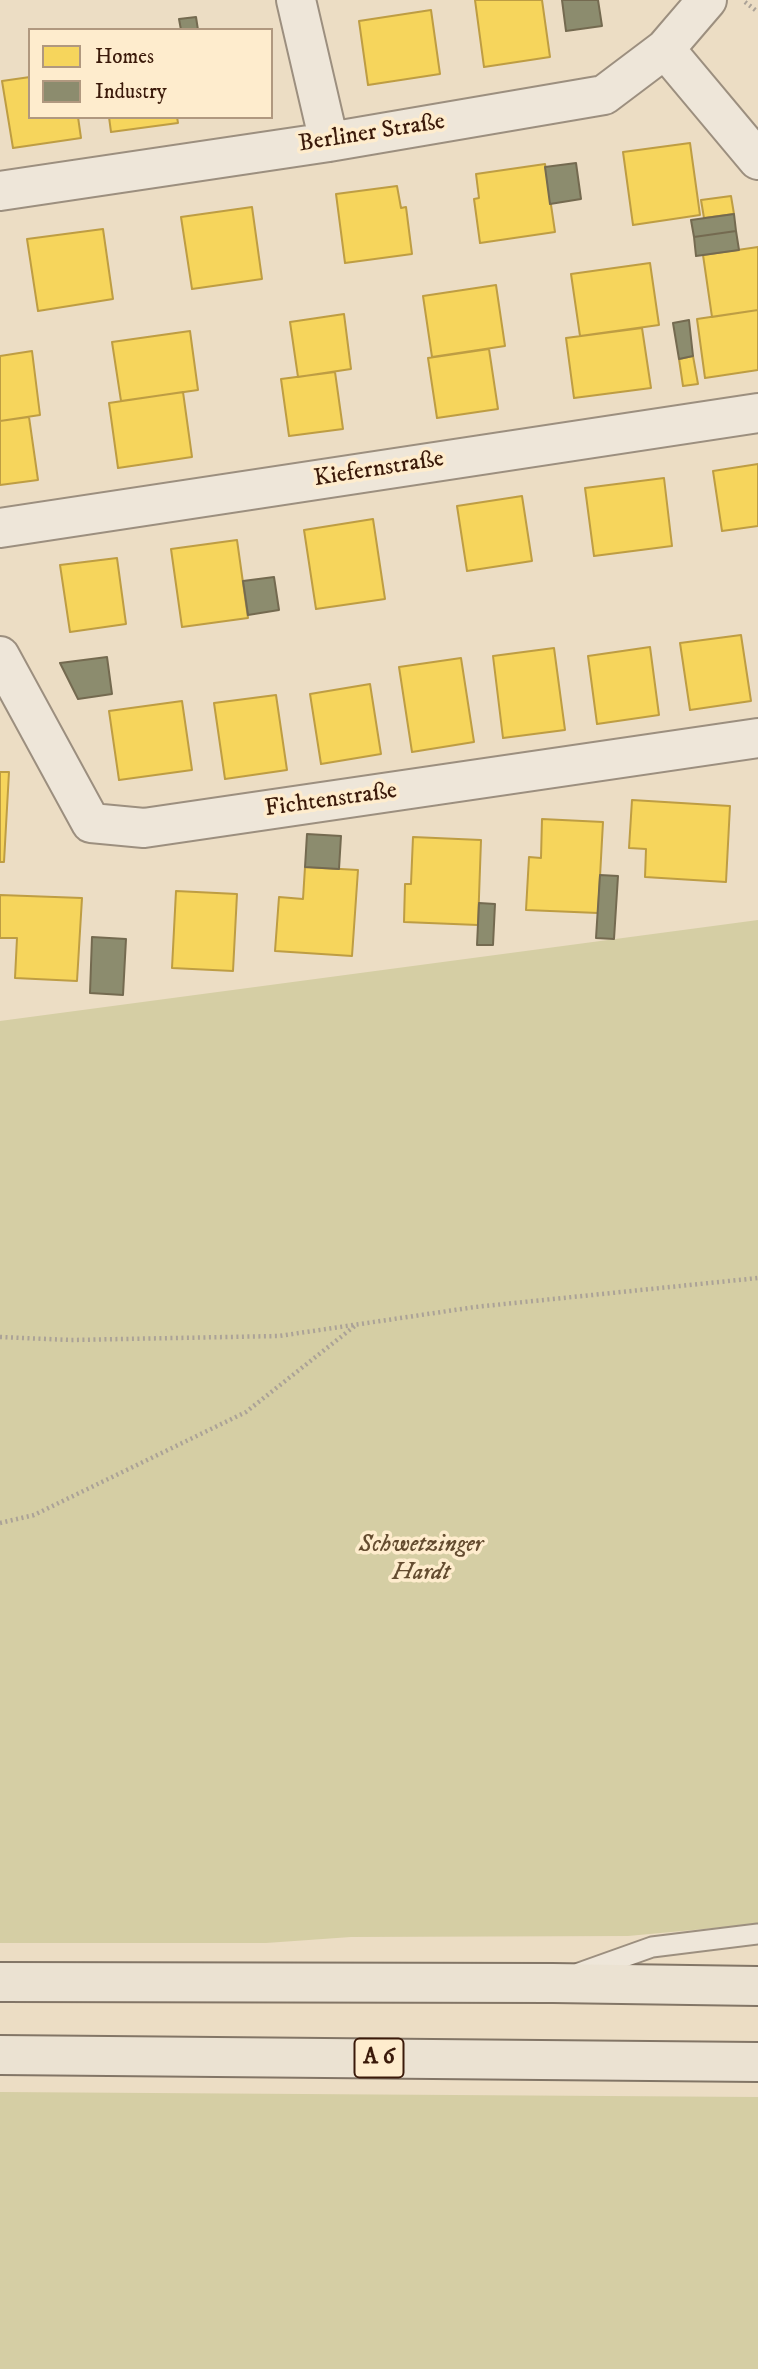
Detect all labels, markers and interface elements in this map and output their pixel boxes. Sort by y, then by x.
legend [28,28,273,119]
text: Homes [95,44,154,70]
text: Industry [95,79,167,105]
street label: Berliner Straße [297,108,447,160]
street label: Kiefernstraße [312,446,446,494]
street label: Fichtenstraße [263,777,399,825]
park label: Schwetzinger Hardt [359,1532,483,1588]
road number: A 6 [354,2038,404,2078]

